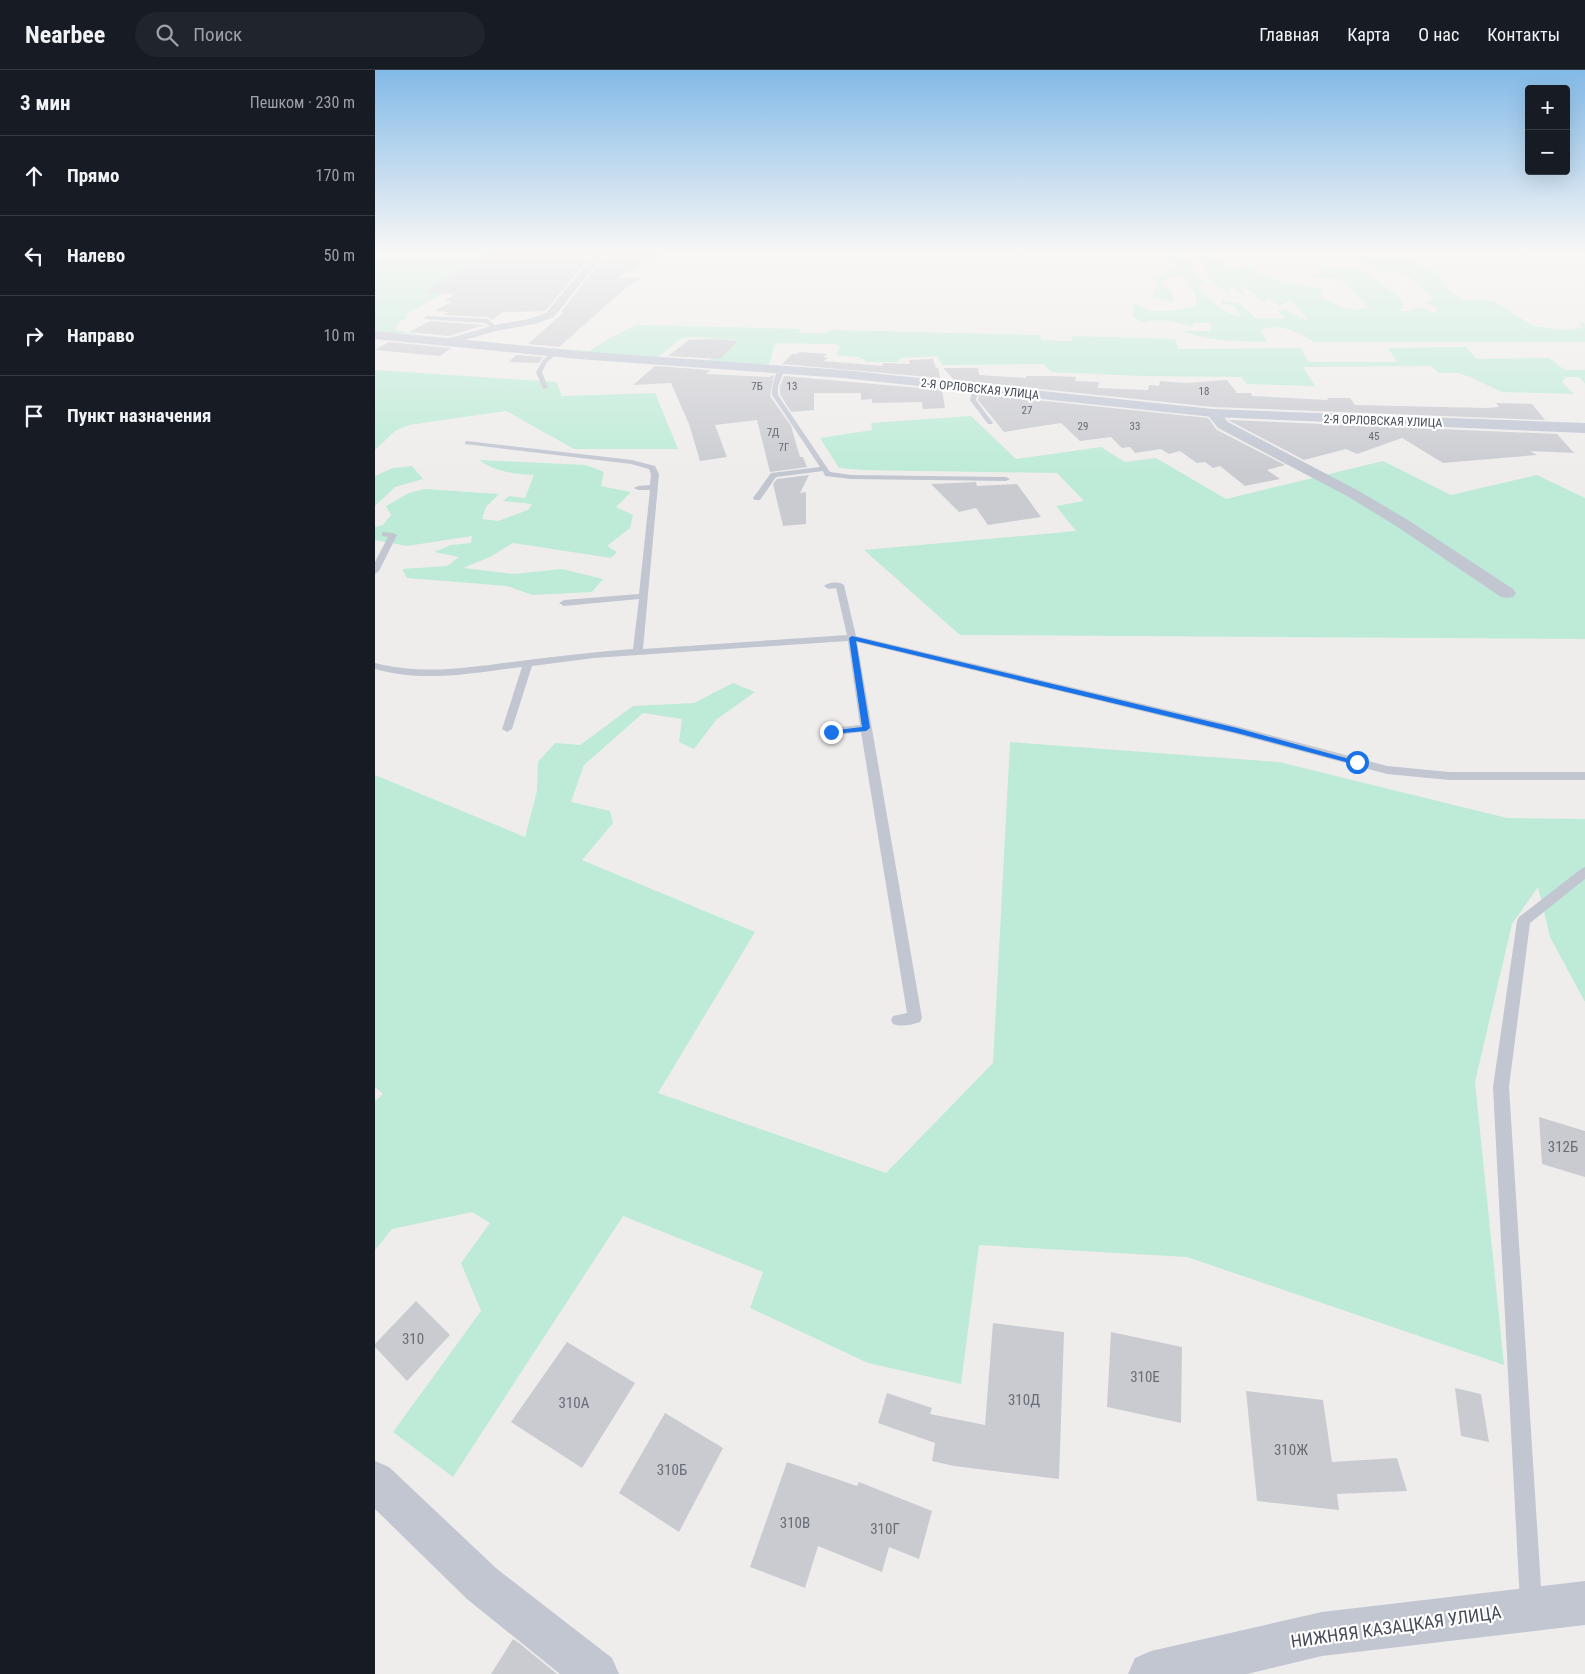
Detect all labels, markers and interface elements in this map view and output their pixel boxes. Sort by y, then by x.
search box [135,12,485,57]
text: Nearbee [25,21,105,49]
icon: search [153,21,181,49]
text: Поиск [193,23,242,46]
text: Главная [1259,24,1319,45]
text: Карта [1347,24,1390,45]
text: О нас [1418,24,1459,45]
text: Контакты [1487,24,1560,45]
map controls [1525,85,1570,175]
button: + [1525,85,1570,130]
text: 3 мин [20,91,70,115]
text: Пешком · 230 m [250,93,355,112]
button: − [1525,130,1570,175]
icon: ahead [20,162,48,190]
text: Прямо [67,164,120,187]
text: 170 m [316,166,355,185]
icon: left [20,242,48,270]
text: Налево [67,244,125,267]
text: 50 m [323,246,355,265]
icon: right [20,322,48,350]
text: Направо [67,324,134,347]
text: 10 m [323,326,355,345]
street label: 2-Я ОРЛОВСКАЯ УЛИЦА [920,376,1040,402]
house number: 7Б [751,380,763,393]
house number: 13 [787,380,797,393]
house number: 18 [1199,385,1209,398]
icon: arrive [20,402,48,430]
text: Пункт назначения [67,404,211,427]
house number: 27 [1022,404,1032,417]
street label: 2-Я ОРЛОВСКАЯ УЛИЦА [1323,412,1443,430]
house number: 29 [1078,420,1088,433]
house number: 33 [1130,420,1140,433]
house number: 7Д [767,426,779,439]
house number: 45 [1369,430,1379,443]
house number: 7Г [779,441,789,454]
route end [820,721,843,744]
route start [1346,751,1369,774]
house number: 312Б [1548,1138,1578,1156]
house number: 310 [402,1330,424,1348]
house number: 310Е [1130,1368,1160,1386]
house number: 310Д [1008,1391,1040,1409]
house number: 310А [559,1394,590,1412]
house number: 310Ж [1274,1441,1308,1459]
house number: 310Б [657,1461,687,1479]
house number: 310В [780,1514,810,1532]
house number: 310Г [870,1520,900,1538]
street label: НИЖНЯЯ КАЗАЦКАЯ УЛИЦА [1289,1601,1503,1652]

